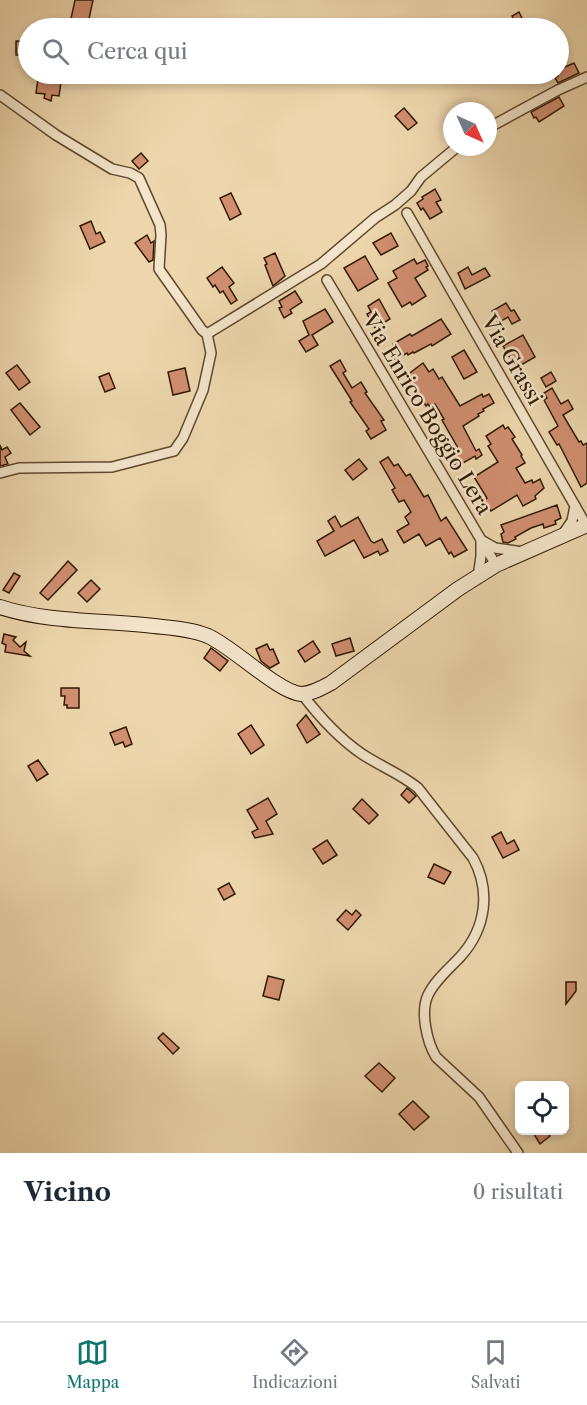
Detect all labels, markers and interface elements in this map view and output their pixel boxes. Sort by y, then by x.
search box [18,18,569,84]
icon: search [39,35,72,68]
text: Cerca qui [87,38,188,65]
north arrow [443,102,497,156]
street label: Via Enrico Boggio Lera [357,308,498,520]
street label: Via Grassi [476,310,548,409]
map controls [515,1081,569,1135]
button: locate [515,1081,569,1135]
text: Vicino [24,1176,111,1208]
text: 0 risultati [473,1180,563,1204]
tab: Mappa [67,1336,119,1392]
tab: Indicazioni [252,1336,338,1392]
tab: Salvati [471,1336,520,1392]

